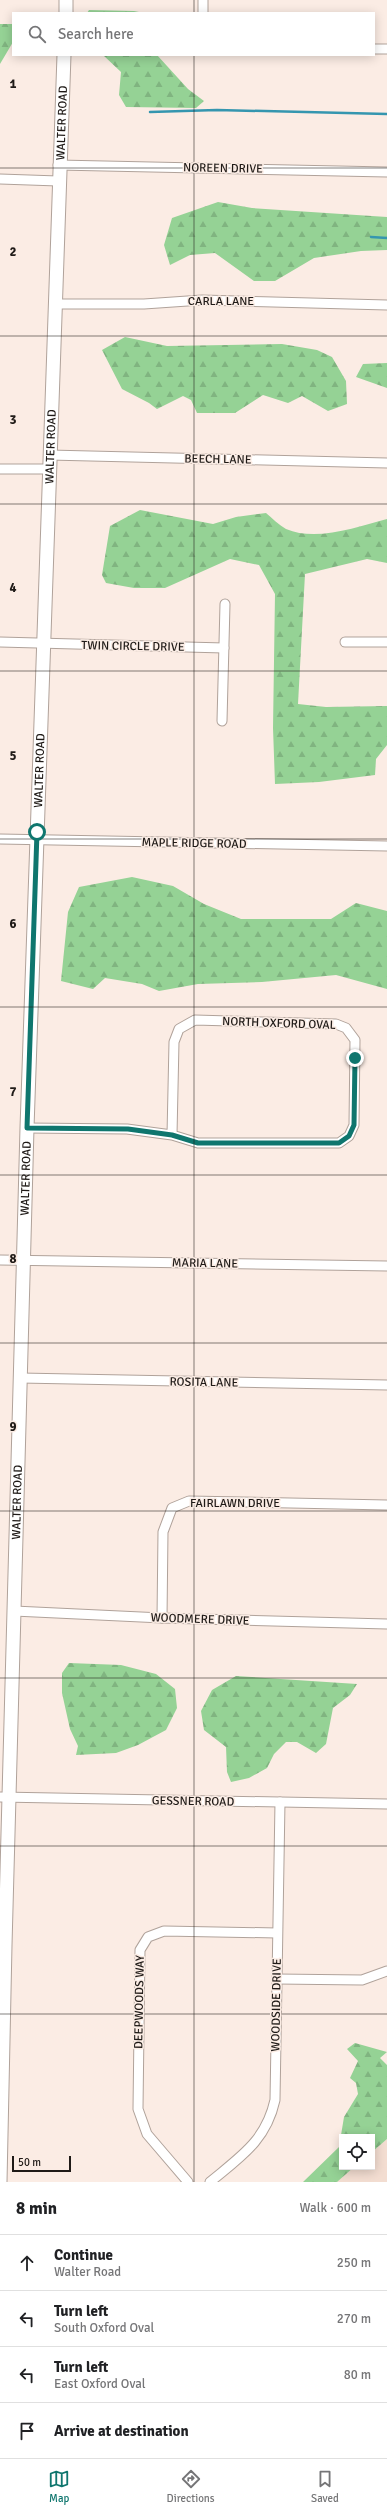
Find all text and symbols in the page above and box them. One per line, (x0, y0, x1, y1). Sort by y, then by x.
search box (12, 12, 375, 56)
icon: search (26, 23, 48, 45)
text: Search here (58, 25, 134, 43)
text: 1 (9, 76, 17, 92)
street label: WALTER ROAD (53, 85, 71, 161)
street label: NOREEN DRIVE (183, 160, 263, 177)
text: 2 (9, 244, 17, 260)
street label: CARLA LANE (188, 294, 254, 309)
street label: WALTER ROAD (42, 409, 60, 484)
text: 3 (9, 412, 17, 428)
street label: BEECH LANE (184, 451, 252, 468)
text: 4 (9, 580, 17, 596)
street label: TWIN CIRCLE DRIVE (81, 638, 185, 655)
street label: WALTER ROAD (31, 733, 49, 808)
text: 5 (9, 748, 17, 764)
route start (28, 823, 46, 841)
street label: MAPLE RIDGE ROAD (141, 835, 247, 852)
text: 6 (9, 916, 17, 932)
street label: NORTH OXFORD OVAL (222, 1014, 336, 1033)
route end (346, 1049, 364, 1067)
text: 7 (9, 1084, 17, 1100)
street label: WALTER ROAD (18, 1141, 35, 1216)
text: 8 (9, 1251, 17, 1267)
street label: MARIA LANE (172, 1255, 238, 1272)
street label: ROSITA LANE (170, 1374, 239, 1391)
text: 9 (9, 1419, 17, 1435)
street label: WALTER ROAD (9, 1464, 26, 1540)
street label: FAIRLAWN DRIVE (190, 1496, 280, 1511)
street label: WOODMERE DRIVE (150, 1610, 250, 1629)
street label: GESSNER ROAD (152, 1793, 235, 1810)
street label: DEEPWOODS WAY (131, 1955, 148, 2049)
street label: WOODSIDE DRIVE (268, 1958, 285, 2052)
map controls (339, 2134, 375, 2170)
button: locate (339, 2134, 375, 2170)
scale bar (12, 2154, 71, 2173)
text: 50 m (18, 2156, 41, 2169)
text: 8 min (16, 2198, 57, 2219)
text: Walk · 600 m (300, 2200, 371, 2216)
text: Continue (54, 2246, 113, 2264)
icon: ahead (16, 2252, 38, 2274)
text: 250 m (337, 2255, 371, 2271)
text: Walter Road (54, 2264, 121, 2280)
text: Turn left (54, 2302, 108, 2320)
icon: left (16, 2308, 38, 2330)
text: 270 m (337, 2311, 371, 2327)
text: South Oxford Oval (54, 2320, 154, 2336)
text: Turn left (54, 2358, 108, 2376)
icon: left (16, 2364, 38, 2386)
text: 80 m (344, 2367, 371, 2383)
text: East Oxford Oval (54, 2376, 146, 2392)
icon: arrive (16, 2420, 38, 2442)
text: Arrive at destination (54, 2422, 189, 2440)
tab: Map (48, 2468, 70, 2505)
tab: Directions (167, 2468, 215, 2505)
tab: Saved (311, 2468, 339, 2505)

